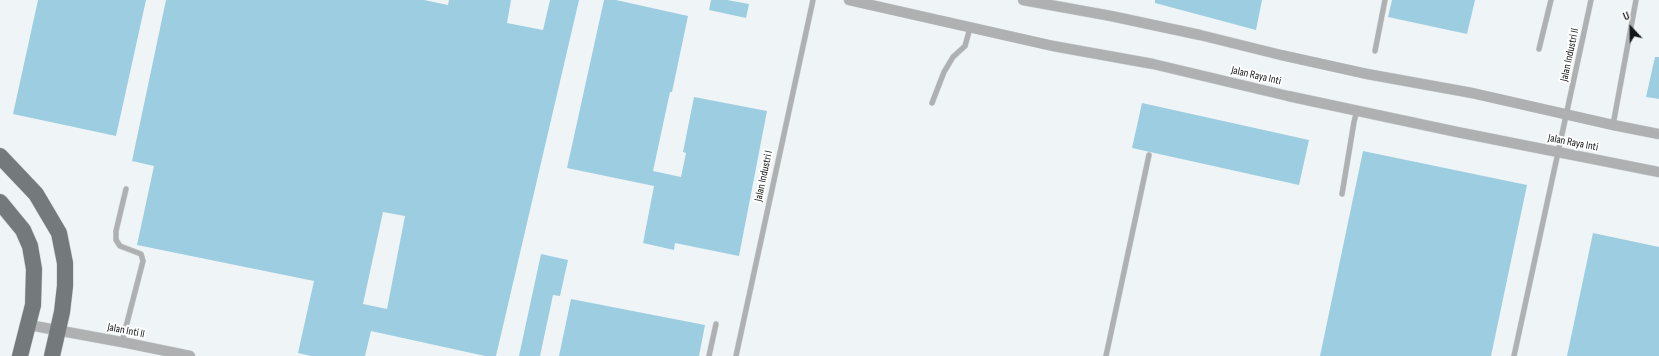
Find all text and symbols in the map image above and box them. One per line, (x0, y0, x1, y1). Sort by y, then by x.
north arrow (1611, 8, 1651, 48)
text: U (1621, 9, 1631, 24)
street label: Jalan Industri II (1558, 27, 1582, 83)
street label: Jalan Raya Inti (1230, 64, 1282, 88)
street label: Jalan Raya Inti (1547, 132, 1599, 154)
street label: Jalan Industri I (752, 149, 776, 203)
street label: Jalan Inti II (106, 321, 146, 341)

